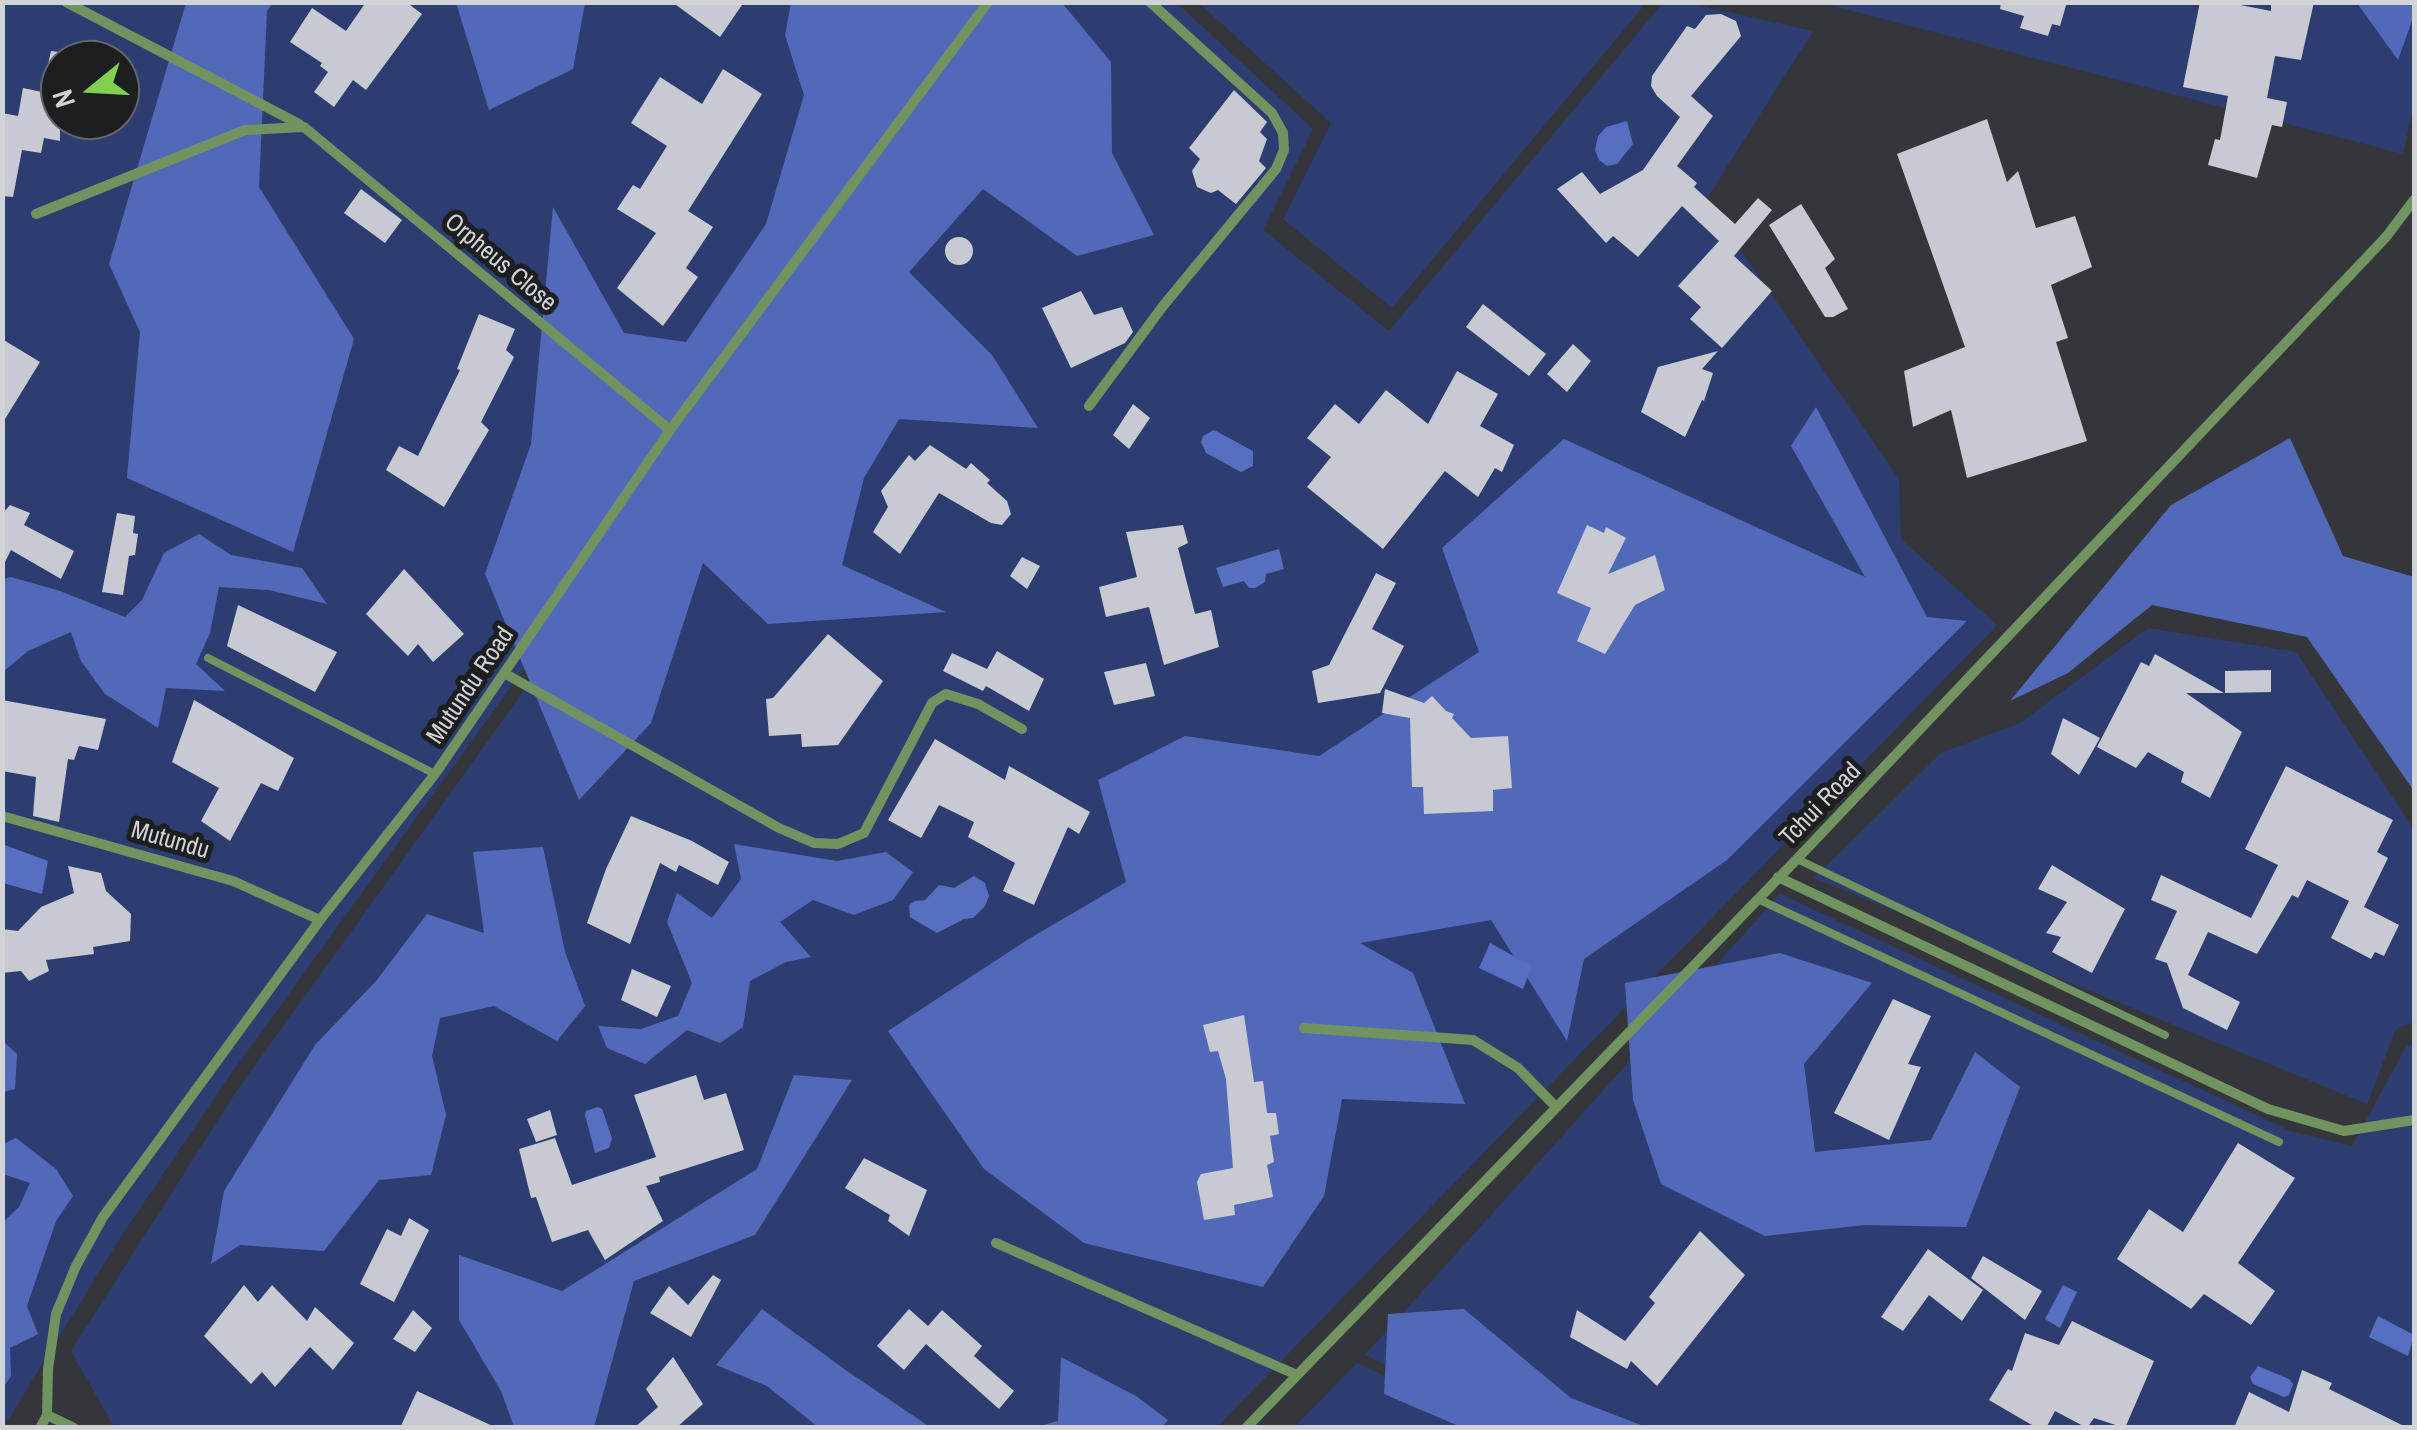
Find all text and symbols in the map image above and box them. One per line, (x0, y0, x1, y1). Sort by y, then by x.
north arrow (40, 40, 140, 140)
text: N (43, 85, 84, 112)
street label: Orpheus Close (438, 208, 562, 318)
street label: Mutundu Road (421, 622, 521, 750)
street label: Tchui Road (1774, 757, 1868, 853)
street label: Mutundu (128, 816, 212, 866)

